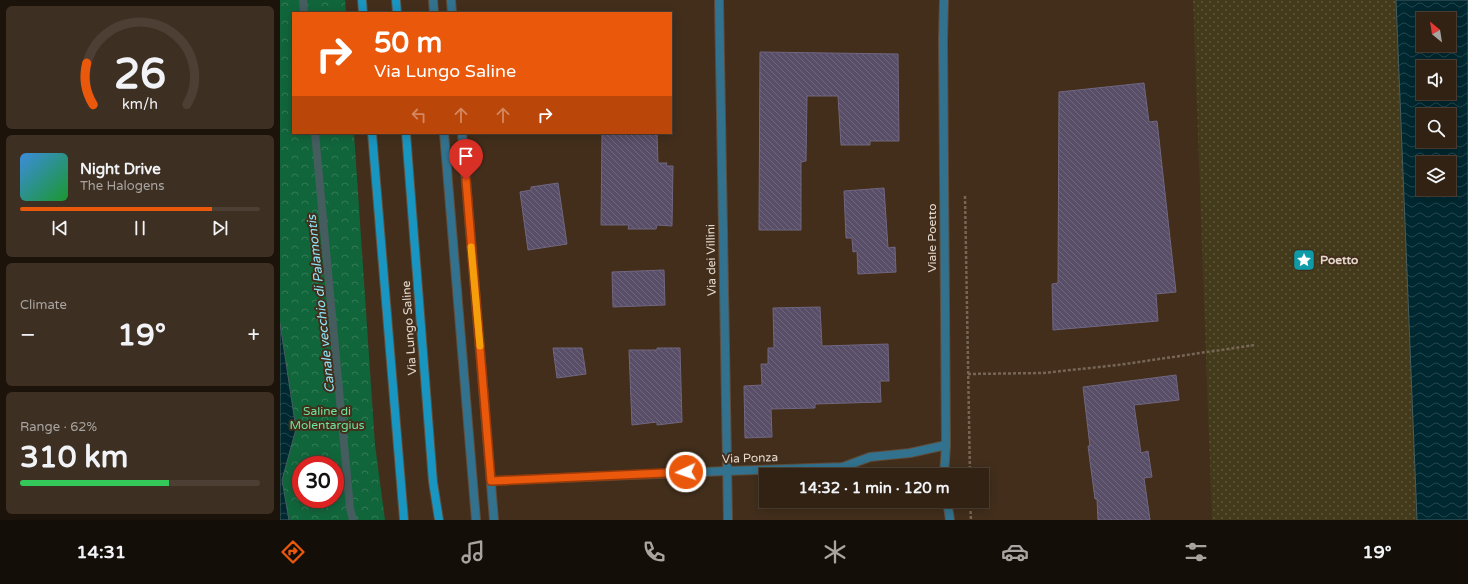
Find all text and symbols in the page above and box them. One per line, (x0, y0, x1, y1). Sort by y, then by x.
north arrow (1416, 12, 1456, 52)
map controls (1416, 12, 1456, 196)
text: 50 m (374, 26, 442, 60)
icon: right (308, 28, 360, 80)
text: 26 (114, 50, 166, 100)
text: Via Lungo Saline (374, 60, 516, 82)
button: sound (1416, 60, 1456, 100)
text: km/h (122, 96, 158, 113)
icon: left (408, 104, 430, 126)
icon: ahead (450, 104, 472, 126)
icon: ahead (492, 104, 514, 126)
icon: right (534, 104, 556, 126)
button: search (1416, 108, 1456, 148)
pin (449, 139, 483, 180)
icon: arrive (455, 145, 477, 167)
button: layers (1416, 156, 1456, 196)
text: Night Drive (80, 160, 161, 178)
text: The Halogens (80, 178, 164, 194)
street label: Viale Poetto (925, 203, 939, 273)
water label: Canale vecchio di Palamontis (304, 213, 338, 394)
icon: previous (49, 217, 71, 239)
icon: pause (129, 217, 151, 239)
icon: next (209, 217, 231, 239)
street label: Via dei Villini (703, 224, 719, 296)
place icon: Poetto (1291, 247, 1317, 273)
place label: Poetto (1320, 253, 1358, 267)
street label: Via Lungo Saline (399, 280, 419, 376)
text: Climate (20, 297, 67, 313)
text: 19° (117, 317, 166, 354)
text: − (20, 322, 36, 348)
text: + (248, 322, 260, 348)
park label: Saline di Molentargius (289, 404, 365, 432)
text: Range · 62% (20, 419, 97, 435)
text: 310 km (20, 439, 128, 476)
street label: Via Ponza (722, 450, 778, 466)
position arrow (665, 451, 707, 493)
speed limit sign: 30 (292, 456, 344, 508)
text: 14:32 · 1 min · 120 m (799, 479, 949, 497)
icon: directions (279, 538, 307, 566)
icon: music (459, 538, 487, 566)
icon: phone (640, 538, 668, 566)
icon: climate (821, 538, 849, 566)
icon: car (1001, 538, 1029, 566)
icon: filters (1182, 538, 1210, 566)
text: 14:31 (76, 541, 126, 563)
text: 19° (1362, 541, 1392, 563)

